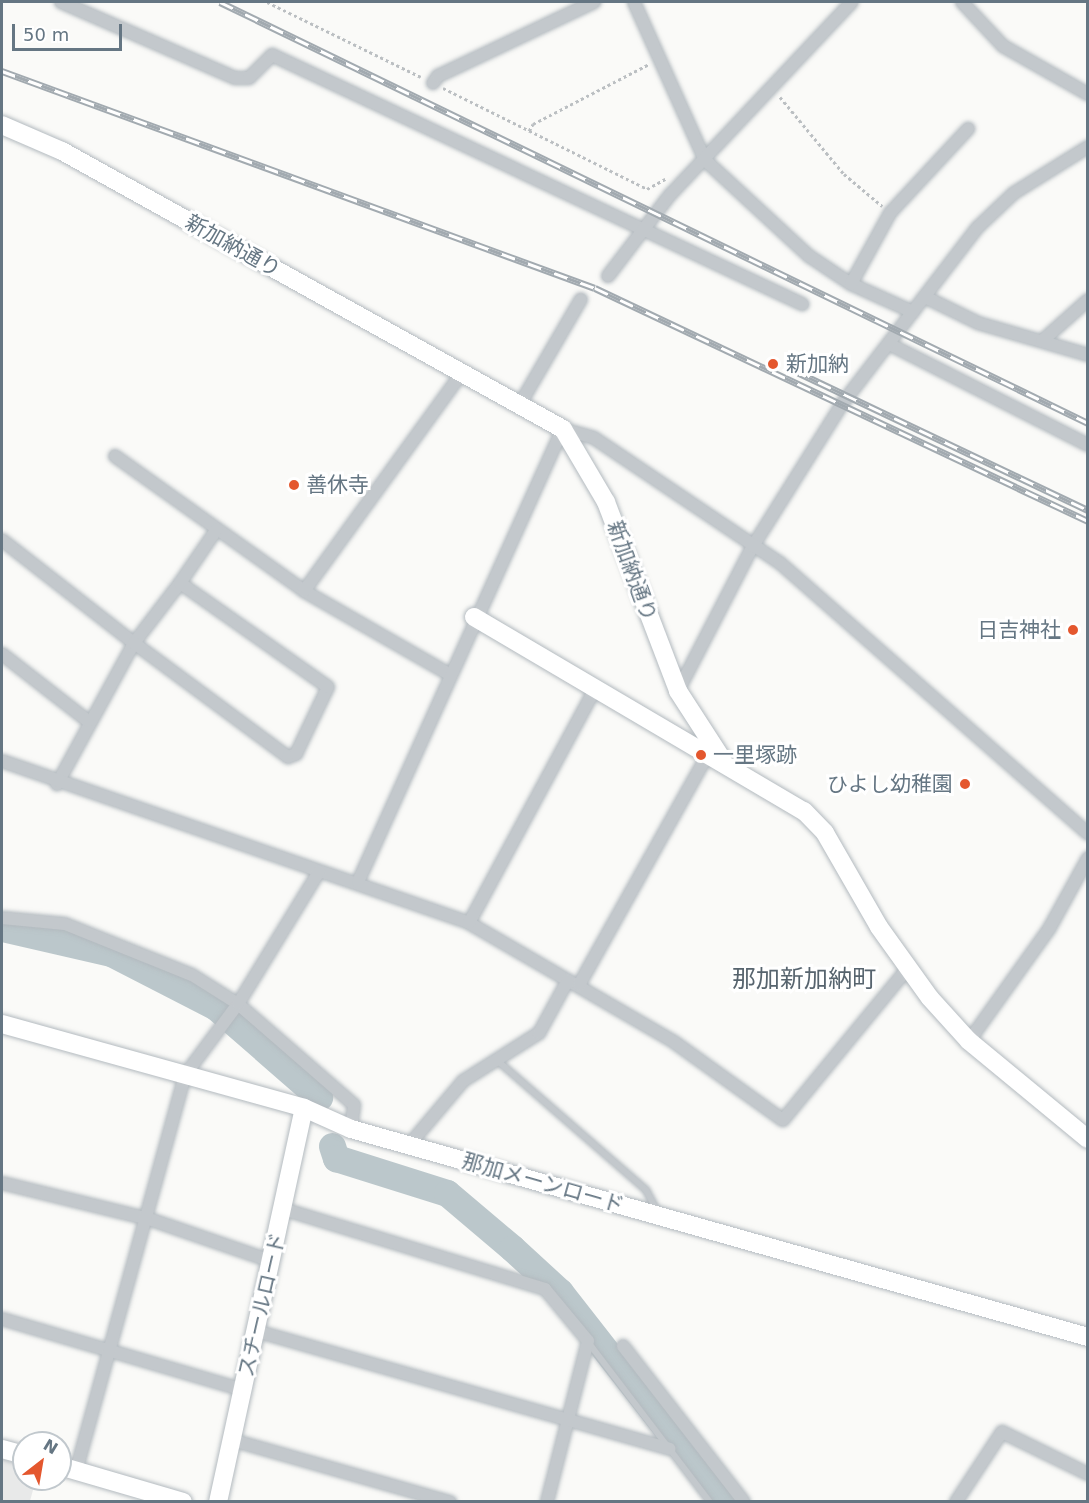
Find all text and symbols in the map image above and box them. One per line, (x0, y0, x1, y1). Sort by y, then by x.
scale bar (15, 12, 124, 50)
text: 50 m (23, 24, 69, 45)
street label: 新加納通り (181, 210, 285, 282)
place label: 新加納 (786, 351, 849, 377)
marker: 新加納 (764, 355, 782, 373)
place label: 善休寺 (306, 472, 369, 498)
marker: 善休寺 (287, 478, 301, 492)
street label: 新加納通り (602, 517, 662, 625)
place label: 日吉神社 (977, 617, 1061, 643)
marker: 日吉神社 (1066, 623, 1080, 637)
place label: 一里塚跡 (713, 742, 797, 768)
marker: 一里塚跡 (694, 748, 708, 762)
place label: ひよし幼稚園 (827, 771, 953, 797)
marker: ひよし幼稚園 (958, 777, 972, 791)
district label: 那加新加納町 (732, 966, 876, 994)
street label: 那加メーンロード (459, 1148, 627, 1218)
street label: スチールロード (233, 1231, 291, 1379)
north arrow (12, 1431, 72, 1491)
text: N (40, 1435, 61, 1458)

